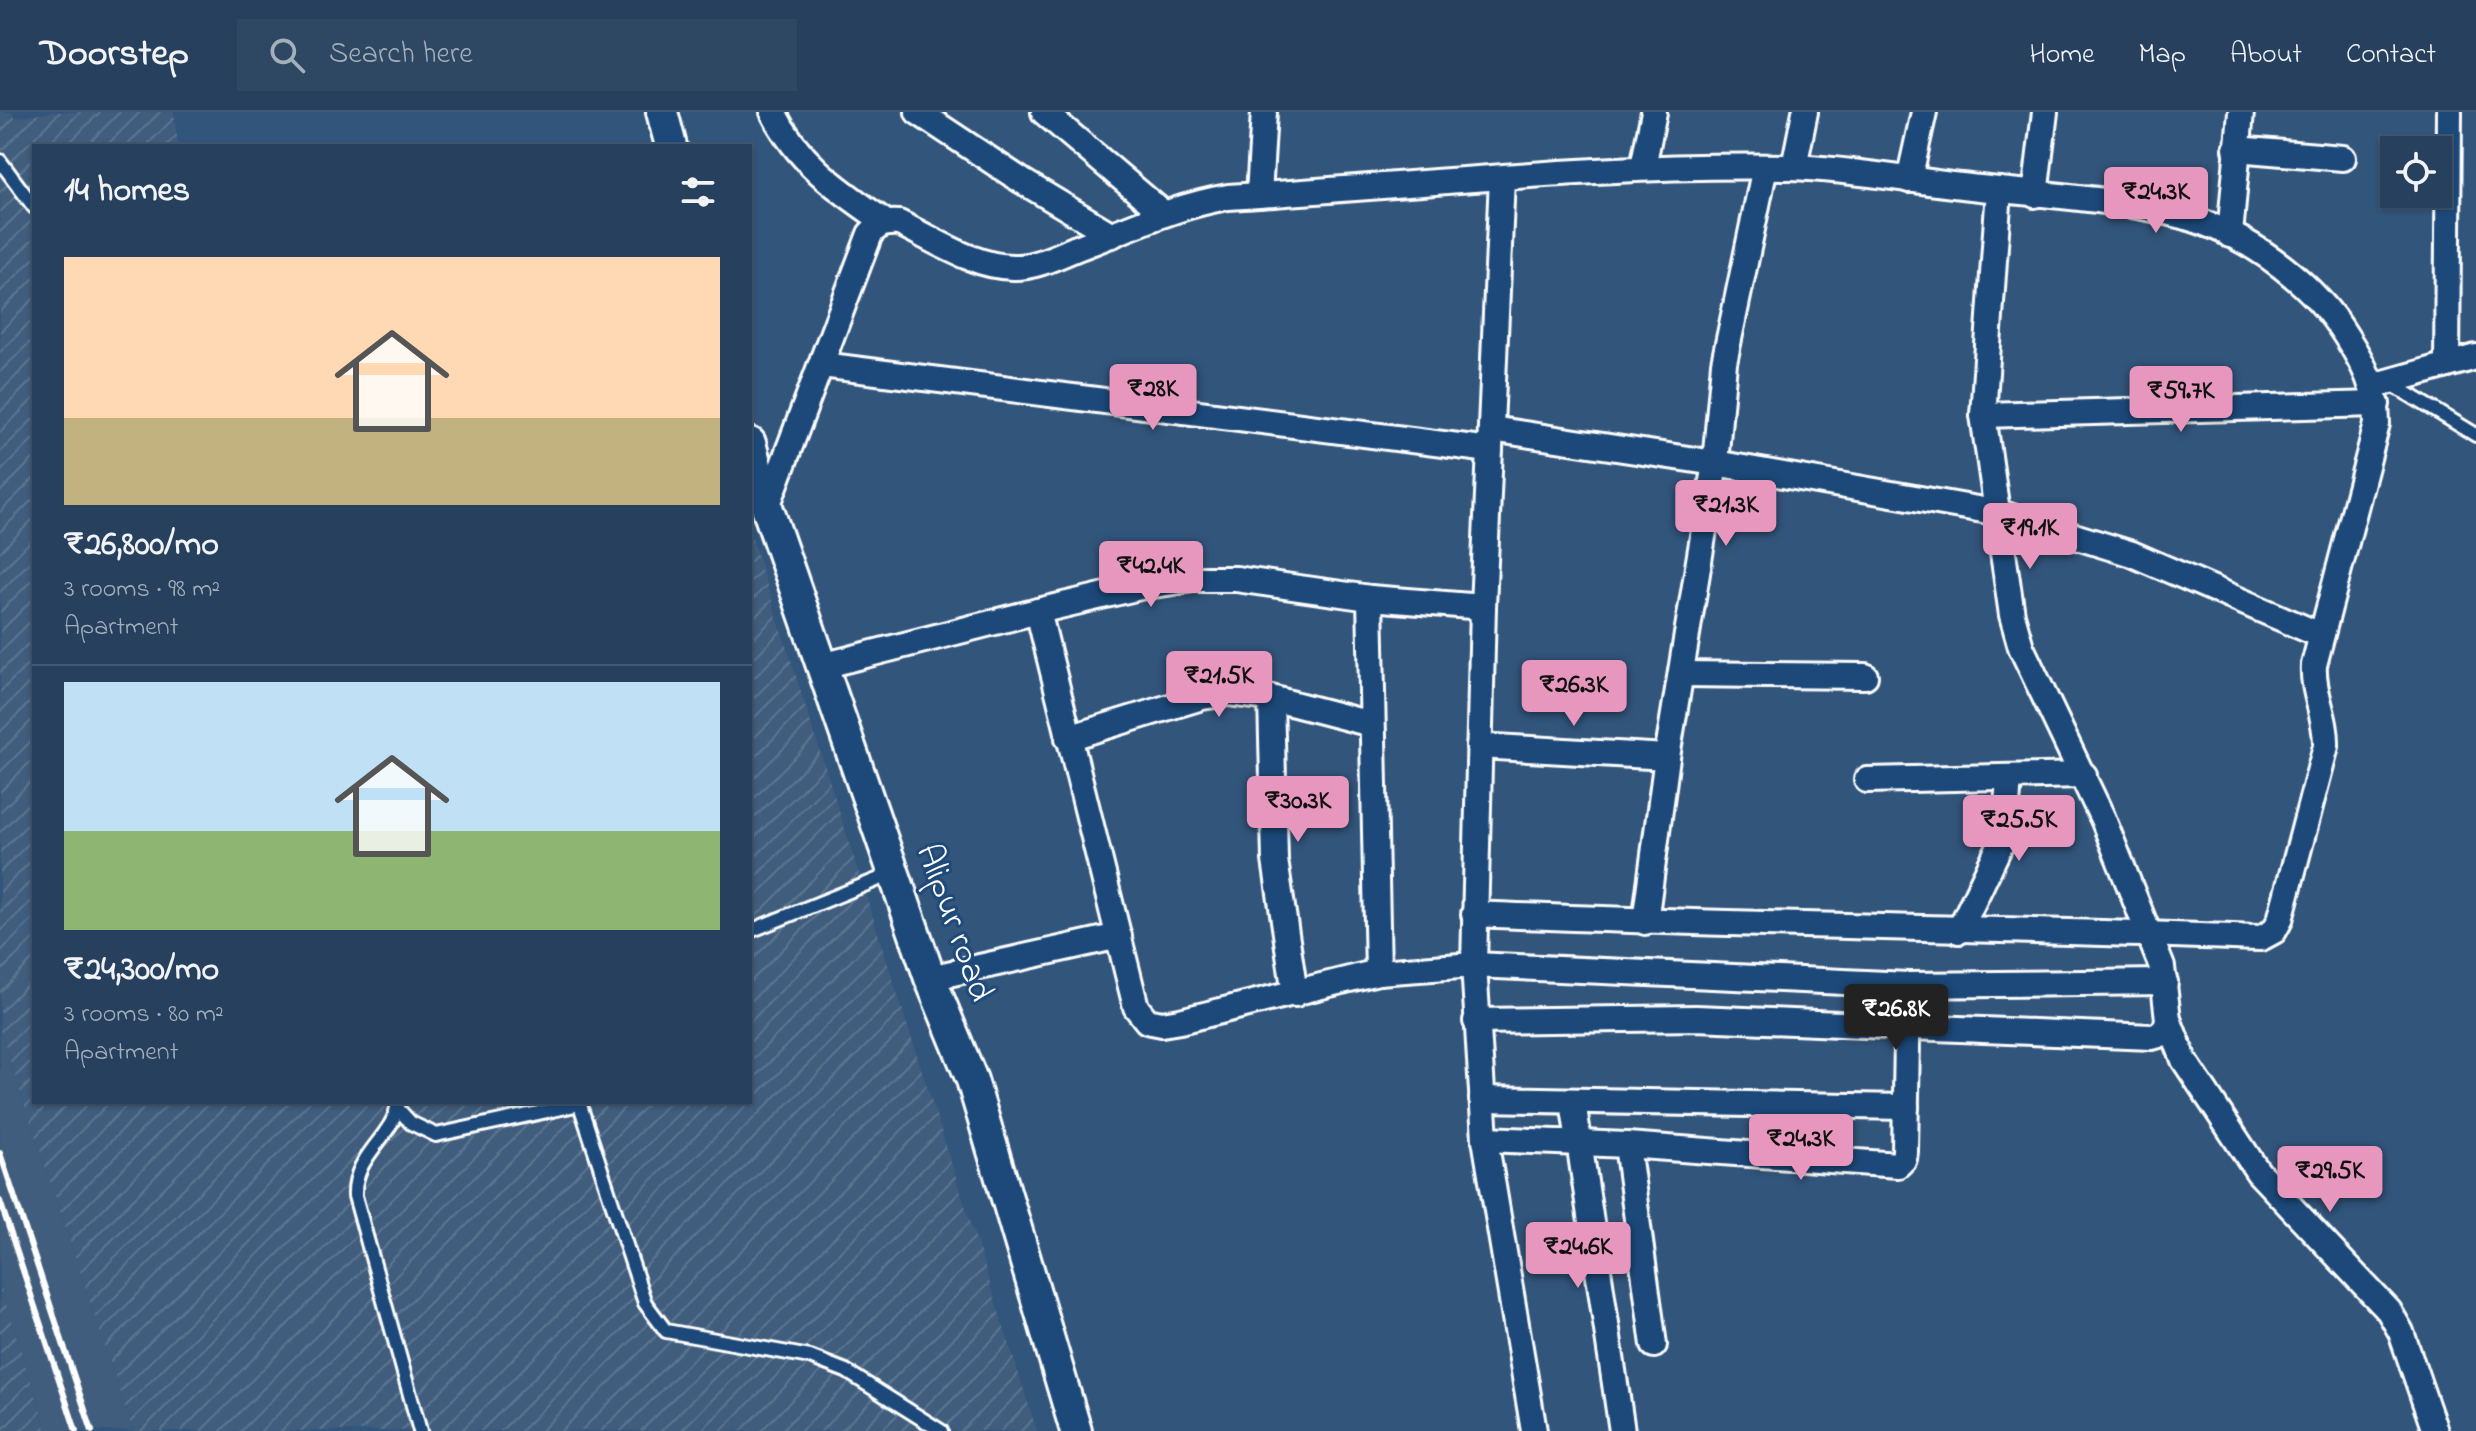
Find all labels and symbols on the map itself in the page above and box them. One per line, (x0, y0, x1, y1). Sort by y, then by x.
pin: ₹24.3K (2091, 167, 2221, 235)
pin: ₹28K (1106, 364, 1200, 432)
pin: ₹59.7K (2116, 366, 2246, 434)
pin: ₹21.3K (1661, 480, 1791, 548)
pin: ₹19.1K (1965, 503, 2095, 571)
pin: ₹42.4K (1086, 541, 1216, 609)
pin: ₹21.5K (1154, 651, 1284, 719)
pin: ₹26.3K (1509, 660, 1639, 728)
pin: ₹30.3K (1233, 776, 1363, 844)
pin: ₹25.5K (1954, 795, 2084, 863)
street label: Alipur road (900, 837, 1006, 1009)
pin: ₹26.8K (1831, 984, 1961, 1052)
pin: ₹24.3K (1736, 1114, 1866, 1182)
pin: ₹29.5K (2265, 1146, 2395, 1214)
pin: ₹24.6K (1513, 1222, 1643, 1290)

